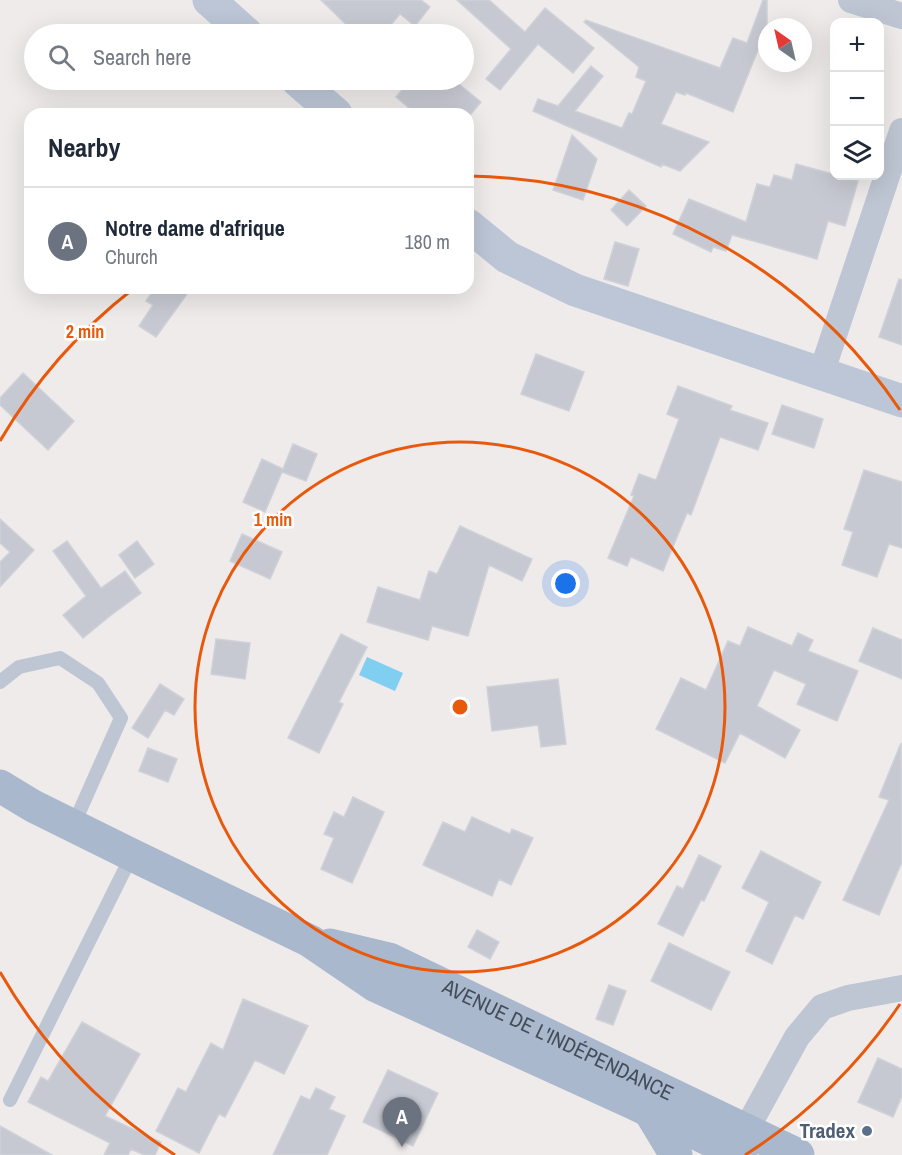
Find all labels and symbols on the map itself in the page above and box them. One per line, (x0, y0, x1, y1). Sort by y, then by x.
north arrow (758, 18, 812, 72)
text: 2 min (66, 319, 104, 344)
text: 1 min (254, 507, 292, 532)
your location (551, 569, 580, 598)
centre of rings (450, 697, 470, 717)
street label: AVENUE DE L'INDÉPENDANCE (437, 971, 679, 1107)
pin: A (382, 1098, 422, 1147)
place label: Tradex (799, 1116, 855, 1145)
marker: Tradex (860, 1124, 874, 1138)

